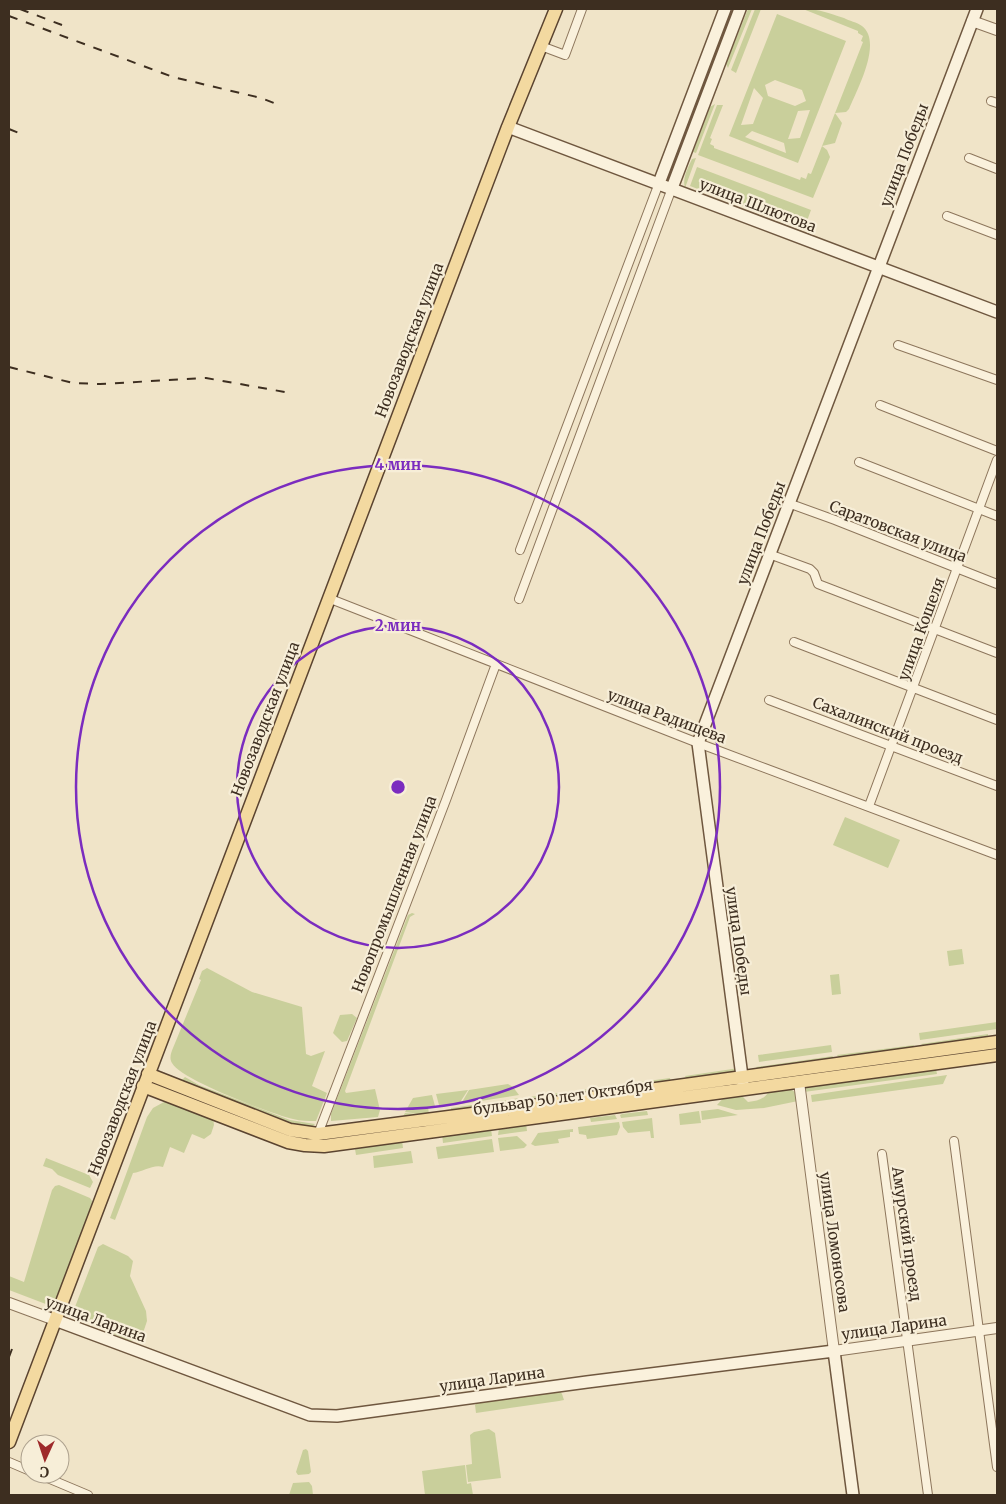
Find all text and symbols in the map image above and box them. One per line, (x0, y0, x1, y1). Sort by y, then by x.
street label: улица Победы (876, 100, 933, 209)
street label: улица Шлютова (697, 174, 819, 236)
street label: Новозаводская улица (371, 260, 447, 420)
text: 4 мин (375, 455, 422, 474)
street label: улица Победы (733, 478, 790, 587)
street label: Саратовская улица (827, 496, 969, 566)
street label: улица Кошеля (894, 575, 949, 683)
text: 2 мин (375, 616, 421, 635)
street label: Новозаводская улица (227, 639, 303, 799)
street label: улица Радищева (605, 685, 729, 747)
street label: Сахалинский проезд (810, 693, 966, 767)
centre of rings (389, 778, 407, 796)
street label: Новопромышленная улица (348, 793, 440, 995)
street label: улица Победы (722, 886, 756, 997)
street label: Новозаводская улица (84, 1018, 160, 1178)
street label: бульвар 50 лет Октября (472, 1075, 654, 1119)
street label: Амурский проезд (888, 1164, 926, 1303)
street label: улица Ломоносова (816, 1170, 854, 1314)
street label: улица Ларина (43, 1292, 149, 1346)
street label: улица Ларина (840, 1310, 948, 1344)
street label: улица Ларина (438, 1362, 546, 1396)
north arrow (20, 1434, 70, 1484)
text: С (39, 1463, 49, 1481)

